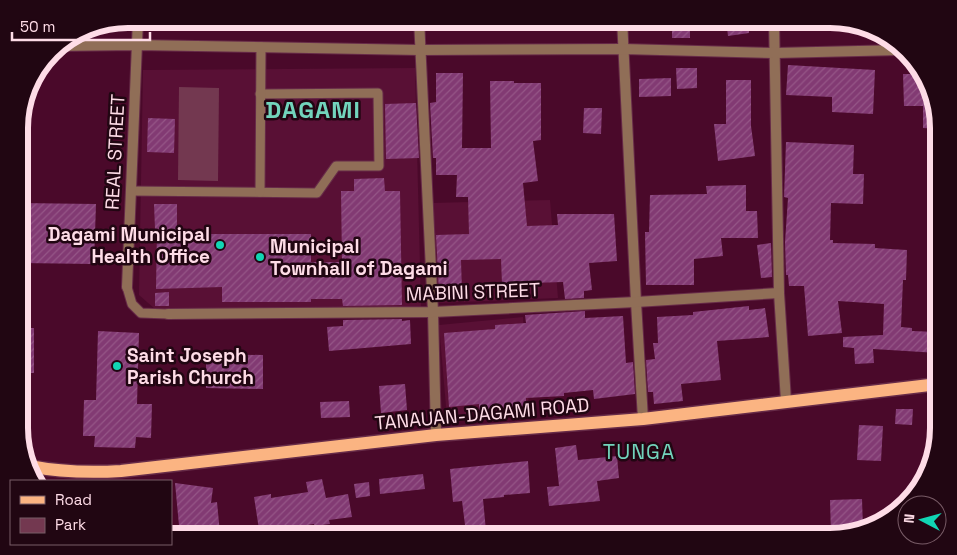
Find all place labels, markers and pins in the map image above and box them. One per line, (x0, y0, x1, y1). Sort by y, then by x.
place label: Dagami Municipal Health Office (48, 222, 210, 269)
place label: Municipal Townhall of Dagami (270, 234, 447, 281)
marker: Dagami Municipal Health Office (214, 239, 226, 251)
marker: Municipal Townhall of Dagami (254, 251, 266, 263)
place label: Saint Joseph Parish Church (127, 343, 254, 390)
marker: Saint Joseph Parish Church (111, 360, 123, 372)

